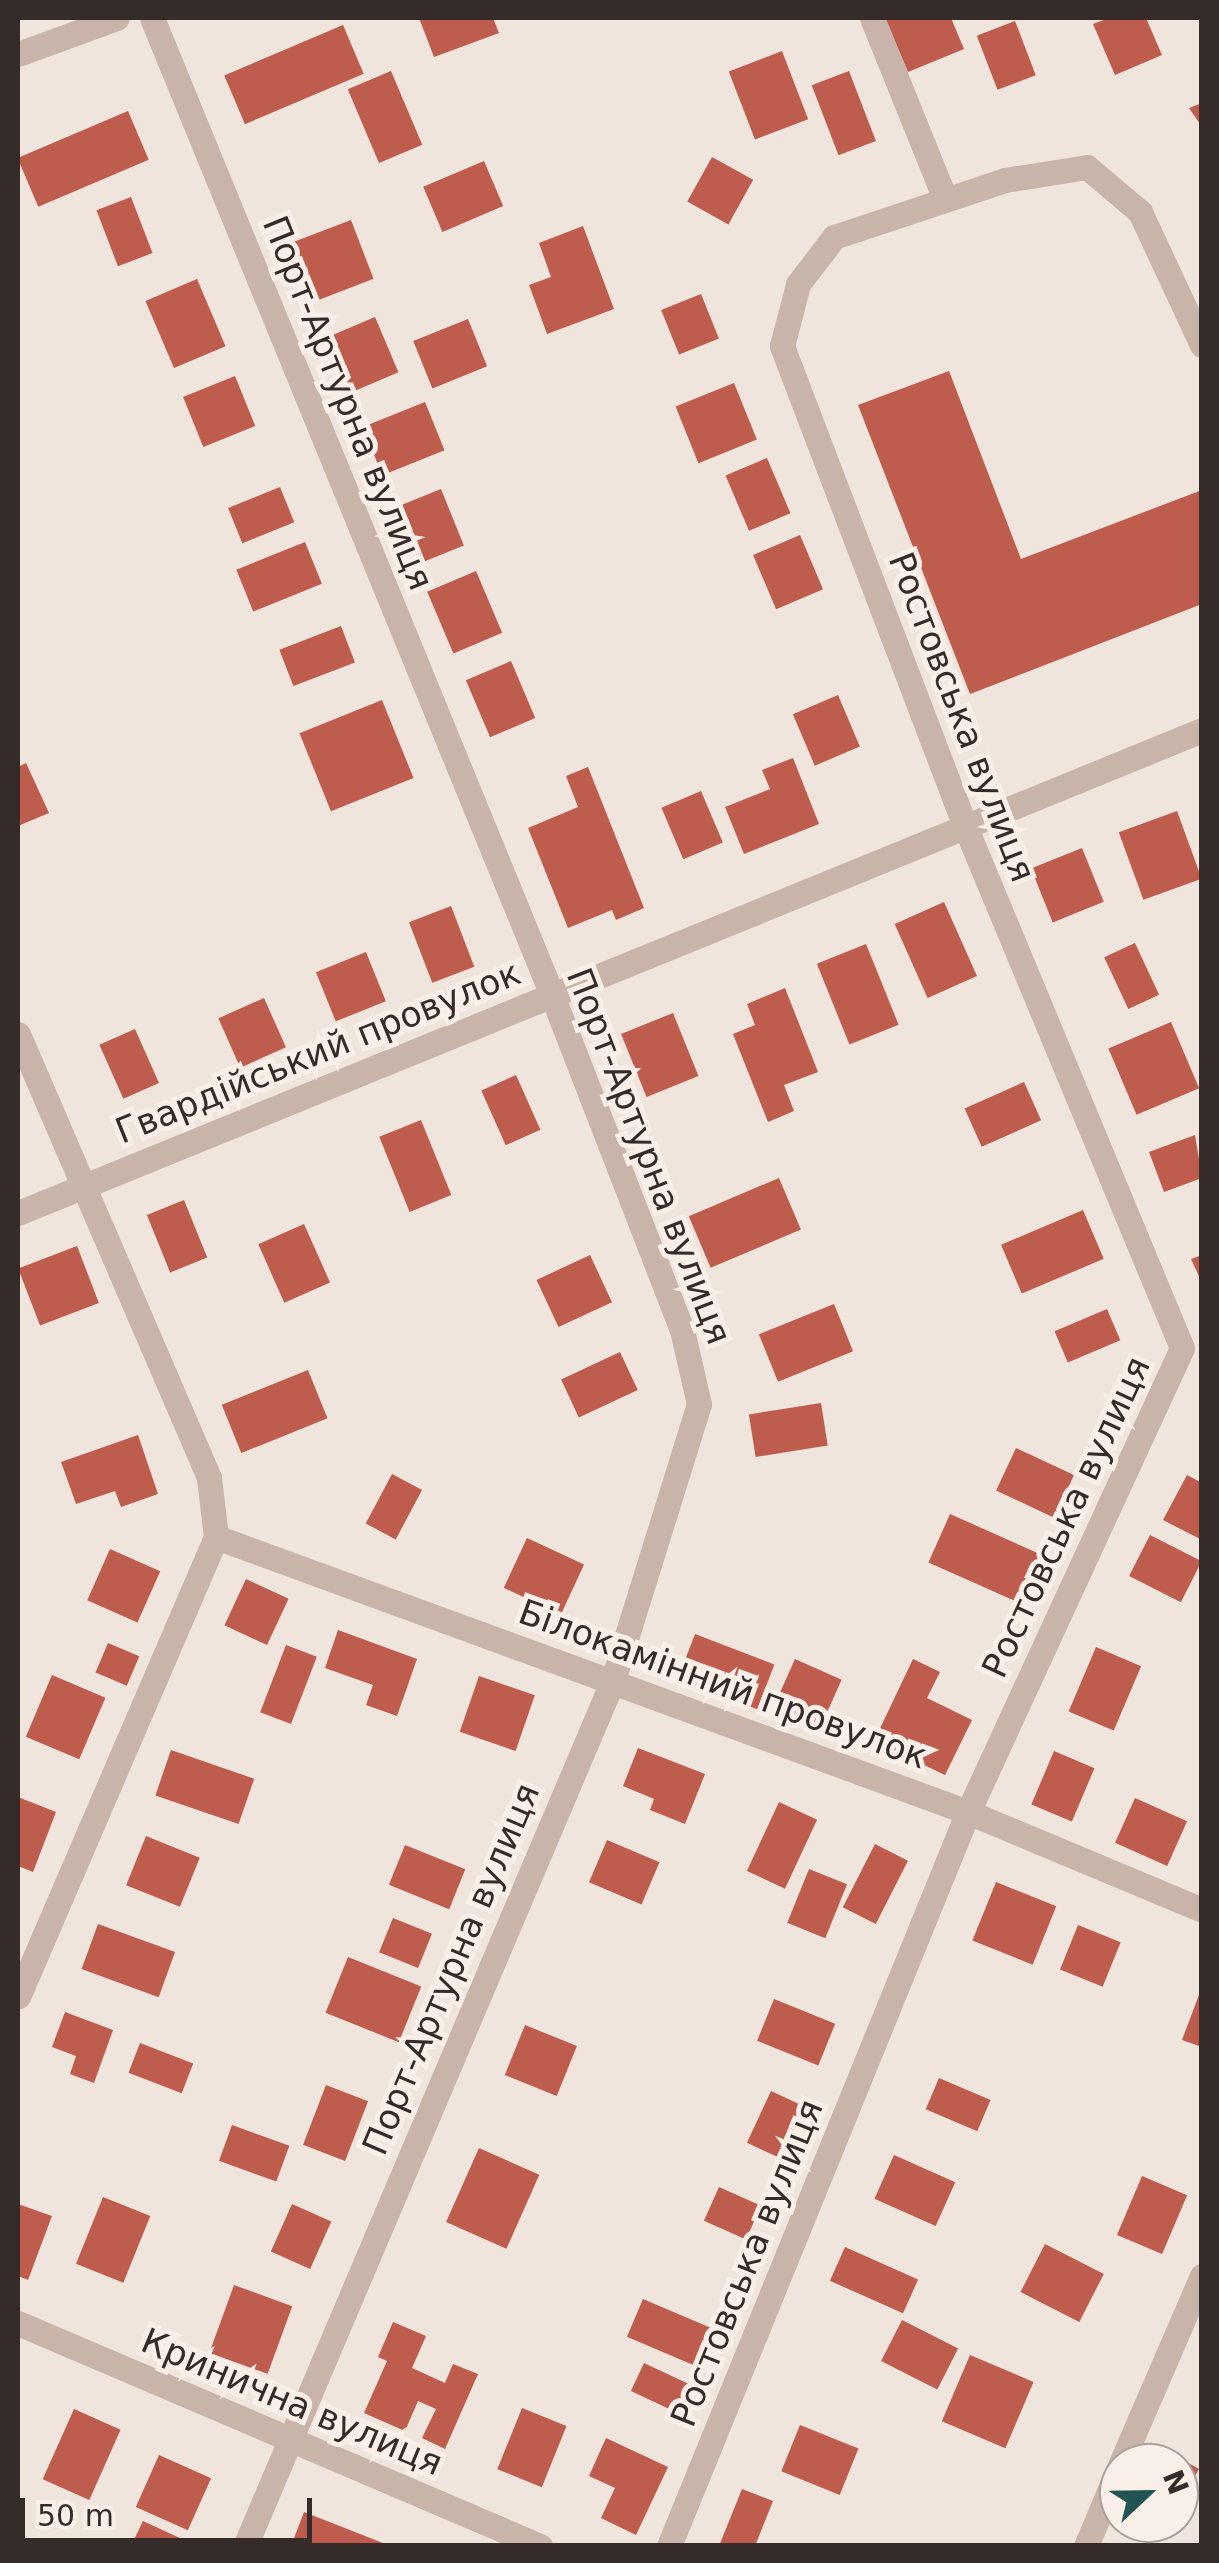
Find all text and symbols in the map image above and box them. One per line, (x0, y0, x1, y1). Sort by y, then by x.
street label: Порт-Артурна вулиця (254, 210, 442, 596)
street label: Ростовська вулиця (880, 547, 1044, 887)
street label: Гвардійський провулок (110, 951, 526, 1153)
street label: Порт-Артурна вулиця (558, 962, 740, 1350)
street label: Ростовська вулиця (973, 1350, 1159, 1684)
street label: Білокамінний провулок (513, 1590, 933, 1778)
street label: Порт-Артурна вулиця (354, 1777, 548, 2161)
street label: Ростовська вулиця (662, 2093, 832, 2433)
street label: Кринична вулиця (135, 2320, 449, 2484)
north arrow (1099, 2443, 1199, 2543)
text: N (1156, 2465, 1195, 2499)
scale bar (25, 2478, 318, 2540)
text: 50 m (37, 2498, 114, 2533)

